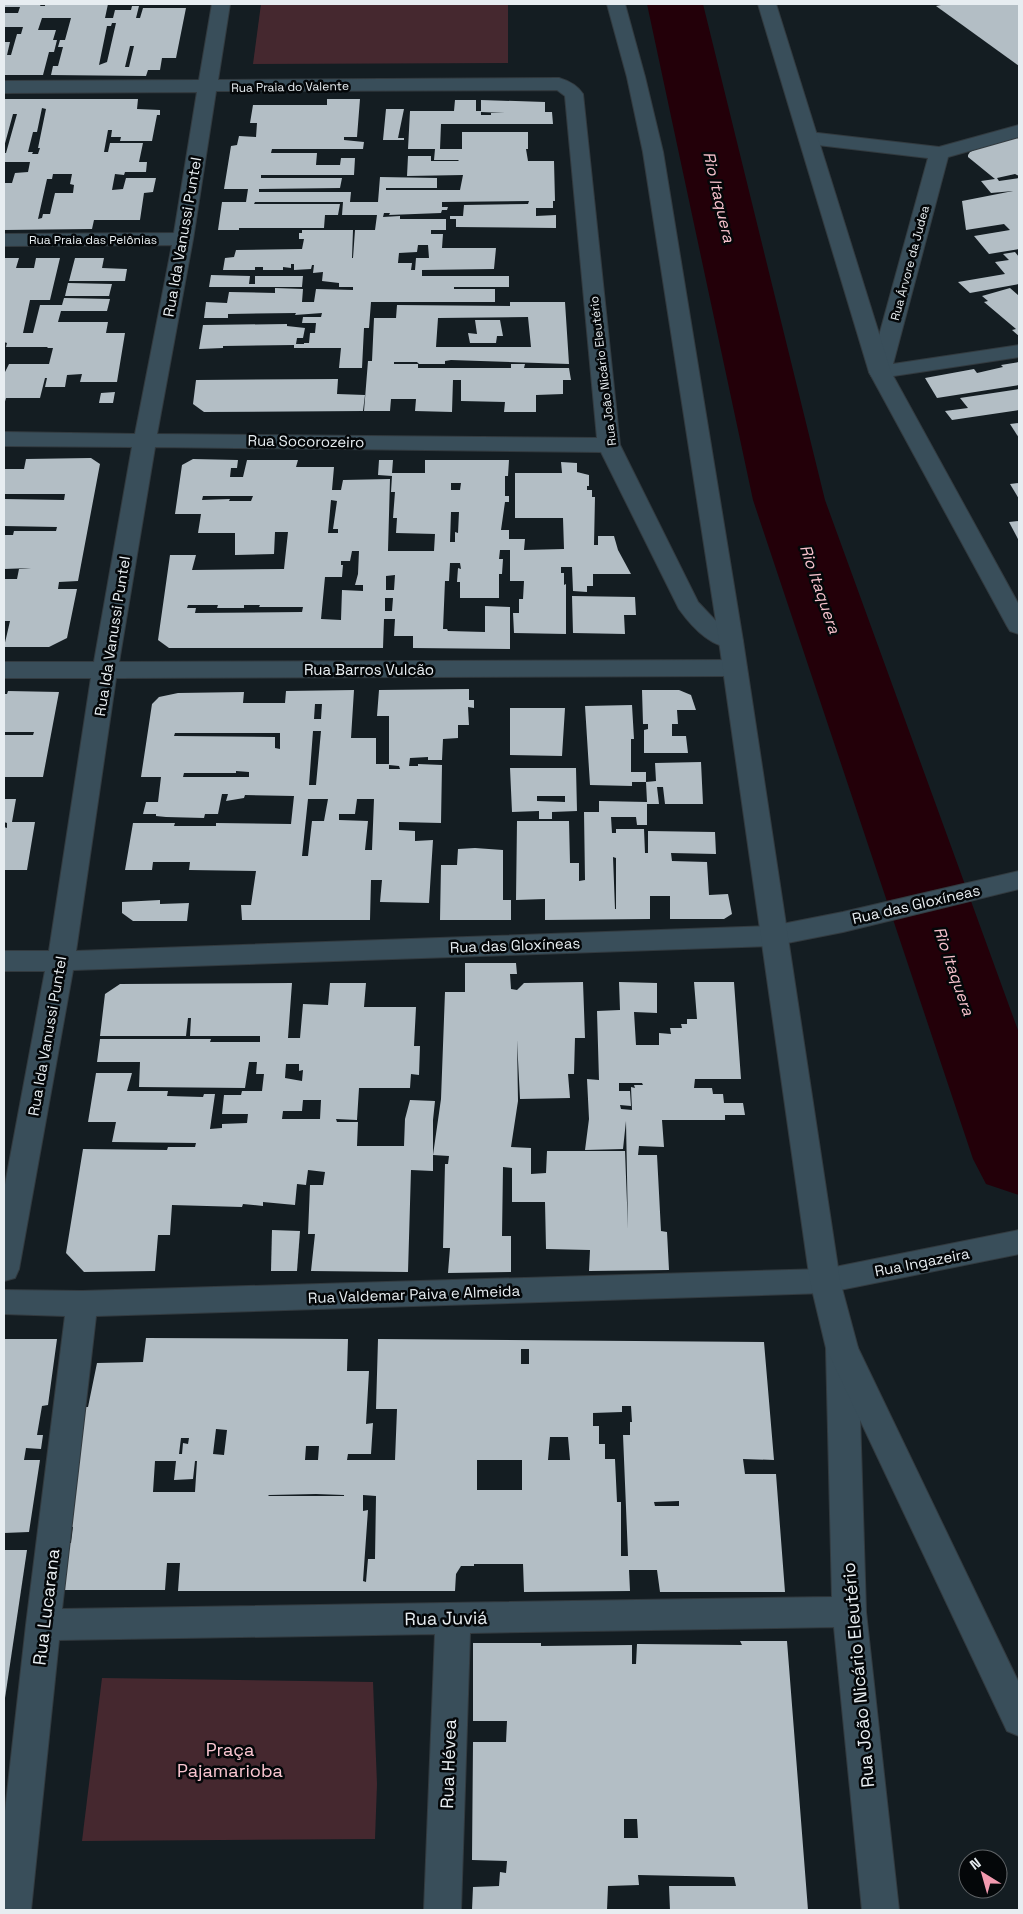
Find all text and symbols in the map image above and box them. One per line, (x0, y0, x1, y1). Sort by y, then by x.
street label: Rua Praia do Valente (231, 78, 349, 96)
water label: Rio Itaquera (698, 149, 740, 245)
street label: Rua Ida Vanussi Puntel (159, 156, 205, 318)
street label: Rua Árvore da Judea (887, 204, 933, 322)
street label: Rua Praia das Pelônias (29, 232, 157, 248)
street label: Rua João Nicário Eleutério (586, 295, 620, 447)
street label: Rua Socorozeiro (247, 430, 365, 452)
water label: Rio Itaquera (795, 542, 845, 637)
street label: Rua Ida Vanussi Puntel (90, 554, 134, 718)
street label: Rua Barros Vulcão (304, 660, 434, 679)
street label: Rua das Gloxíneas (850, 880, 982, 928)
water label: Rio Itaquera (929, 924, 979, 1019)
street label: Rua das Gloxíneas (449, 933, 581, 957)
street label: Rua Ida Vanussi Puntel (24, 955, 70, 1117)
street label: Rua Ingazeira (873, 1243, 971, 1281)
street label: Rua Valdemar Paiva e Almeida (308, 1281, 521, 1307)
street label: Rua Lucarana (27, 1547, 65, 1667)
street label: Rua João Nicário Eleutério (837, 1561, 879, 1789)
street label: Rua Juviá (404, 1606, 488, 1630)
street label: Rua Hévea (435, 1719, 461, 1809)
park label: Praça Pajamarioba (177, 1738, 283, 1782)
north arrow (958, 1849, 1008, 1899)
text: N (966, 1854, 984, 1874)

